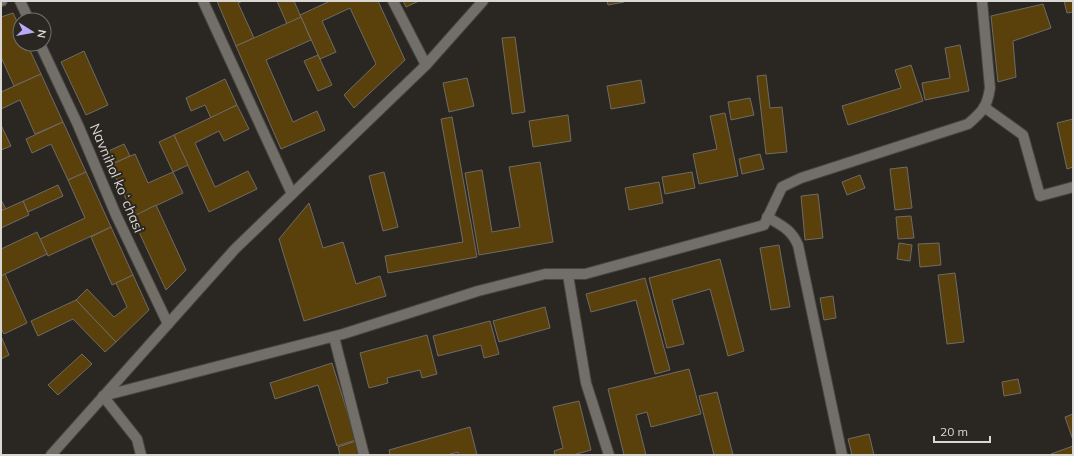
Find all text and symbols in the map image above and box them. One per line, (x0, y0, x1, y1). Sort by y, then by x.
north arrow (12, 12, 52, 52)
text: N (34, 28, 49, 39)
street label: Navnihol koʻchasi (86, 121, 148, 235)
scale bar (934, 418, 990, 444)
text: 20 m (940, 424, 968, 439)

